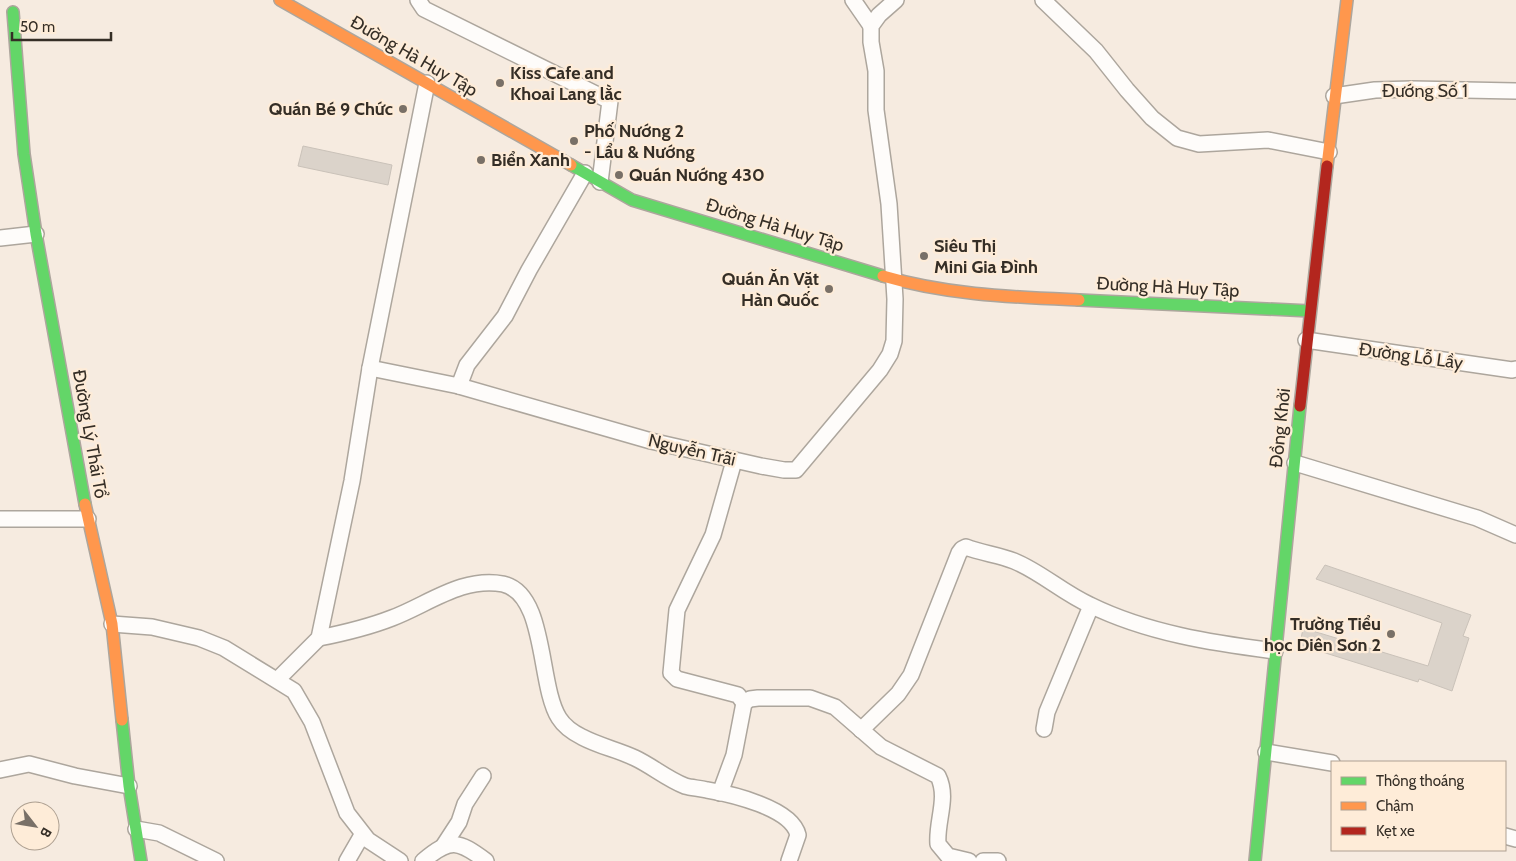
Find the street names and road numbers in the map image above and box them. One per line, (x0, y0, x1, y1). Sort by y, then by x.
street label: Đường Hà Huy Tập (347, 11, 481, 101)
street label: Đướng Số 1 (1382, 80, 1468, 102)
street label: Đường Hà Huy Tập (703, 194, 847, 256)
street label: Đường Hà Huy Tập (1096, 272, 1240, 302)
street label: Đường Lỗ Lầy (1358, 338, 1464, 374)
street label: Đường Lý Thái Tổ (68, 368, 112, 500)
street label: Đồng Khởi (1265, 387, 1295, 469)
street label: Nguyễn Trãi (646, 429, 738, 471)

